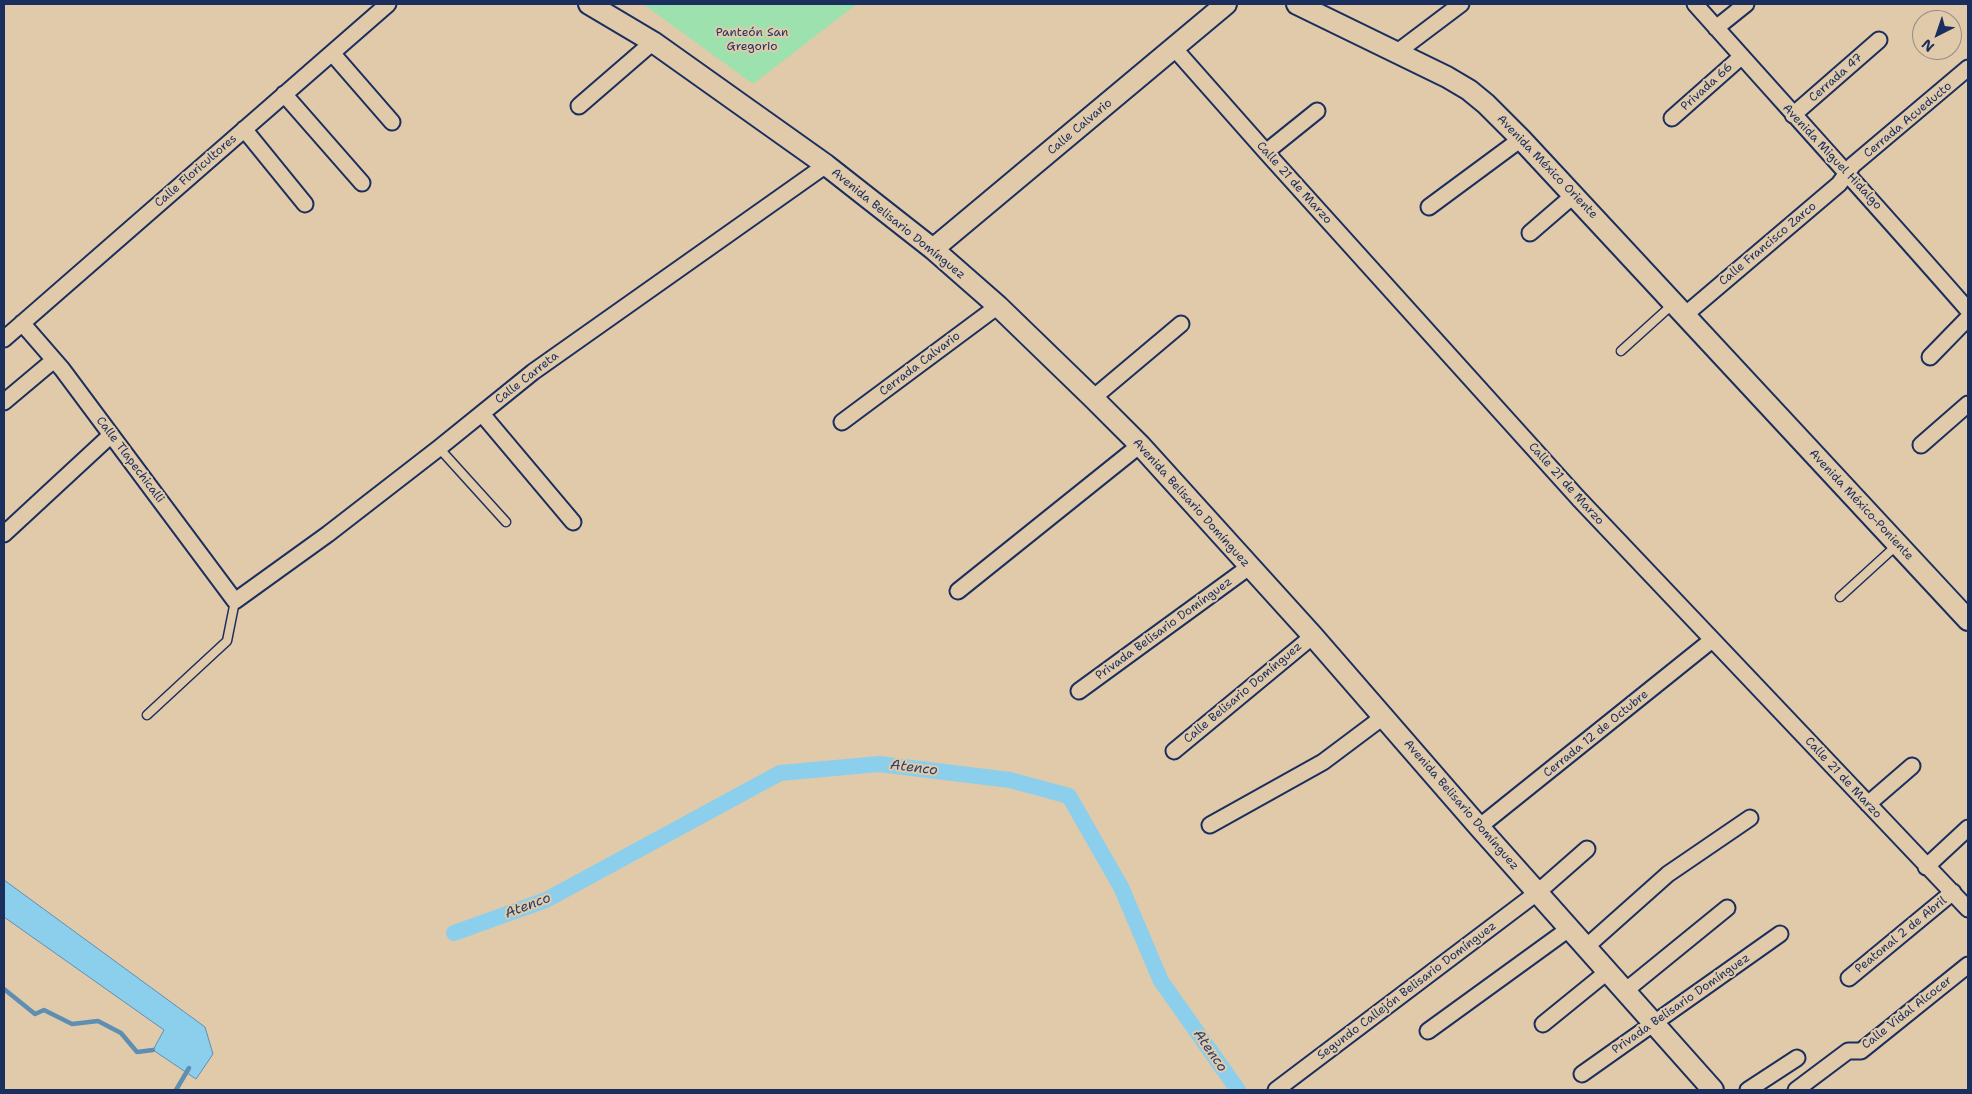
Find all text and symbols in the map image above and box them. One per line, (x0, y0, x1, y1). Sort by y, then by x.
north arrow (1912, 10, 1962, 60)
park label: Panteón San Gregorio (716, 26, 788, 54)
text: N (1918, 35, 1938, 56)
street label: Cerrada 47 (1806, 51, 1866, 105)
street label: Privada 66 (1678, 60, 1736, 114)
street label: Cerrada Acueducto (1861, 79, 1955, 161)
street label: Calle Calvario (1045, 96, 1115, 158)
street label: Avenida Miguel Hidalgo (1779, 101, 1885, 213)
street label: Avenida México Oriente (1494, 112, 1600, 222)
street label: Calle Floricultores (152, 131, 240, 211)
street label: Calle 21 de Marzo (1253, 139, 1335, 227)
street label: Avenida Belisario Domínguez (828, 166, 968, 282)
street label: Calle Francisco Zarco (1716, 199, 1820, 289)
street label: Cerrada Calvario (877, 329, 963, 399)
street label: Calle Carreta (492, 349, 562, 407)
street label: Calle Tlapechicalli (93, 414, 167, 506)
street label: Avenida Belisario Domínguez (1129, 436, 1253, 570)
street label: Calle 21 de Marzo (1525, 440, 1607, 528)
street label: Avenida México-Poniente (1806, 447, 1916, 563)
street label: Privada Belisario Domínguez (1093, 575, 1235, 683)
street label: Calle Belisario Domínguez (1181, 639, 1305, 747)
street label: Cerrada 12 de Octubre (1541, 687, 1651, 781)
street label: Calle 21 de Marzo (1802, 734, 1884, 822)
street label: Avenida Belisario Domínguez (1400, 737, 1522, 873)
water label: Atenco (889, 757, 939, 779)
water label: Atenco (503, 890, 553, 922)
street label: Peatonal 2 de Abril (1852, 894, 1950, 976)
street label: Segundo Callejón Belisario Domínguez (1315, 919, 1499, 1063)
street label: Privada Belisario Domínguez (1609, 951, 1753, 1057)
street label: Calle Vidal Alcocer (1859, 973, 1955, 1053)
water label: Atenco (1189, 1027, 1231, 1075)

